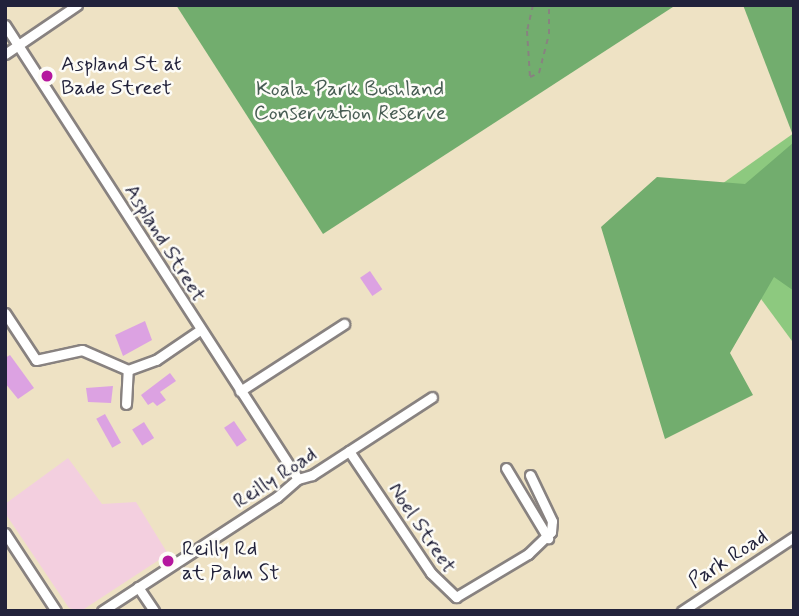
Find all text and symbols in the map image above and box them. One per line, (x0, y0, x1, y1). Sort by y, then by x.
place label: Aspland St at Bade Street (61, 51, 181, 101)
marker: Aspland St at Bade Street (39, 68, 55, 84)
park label: Koala Park Bushland Conservation Reserve (253, 76, 447, 126)
street label: Aspland Street (119, 180, 211, 306)
street label: Reilly Road (229, 442, 321, 514)
street label: Noel Street (383, 478, 461, 578)
street label: Park Road (684, 524, 772, 594)
place label: Reilly Rd at Palm St (182, 536, 286, 586)
marker: Reilly Rd at Palm St (160, 553, 176, 569)

